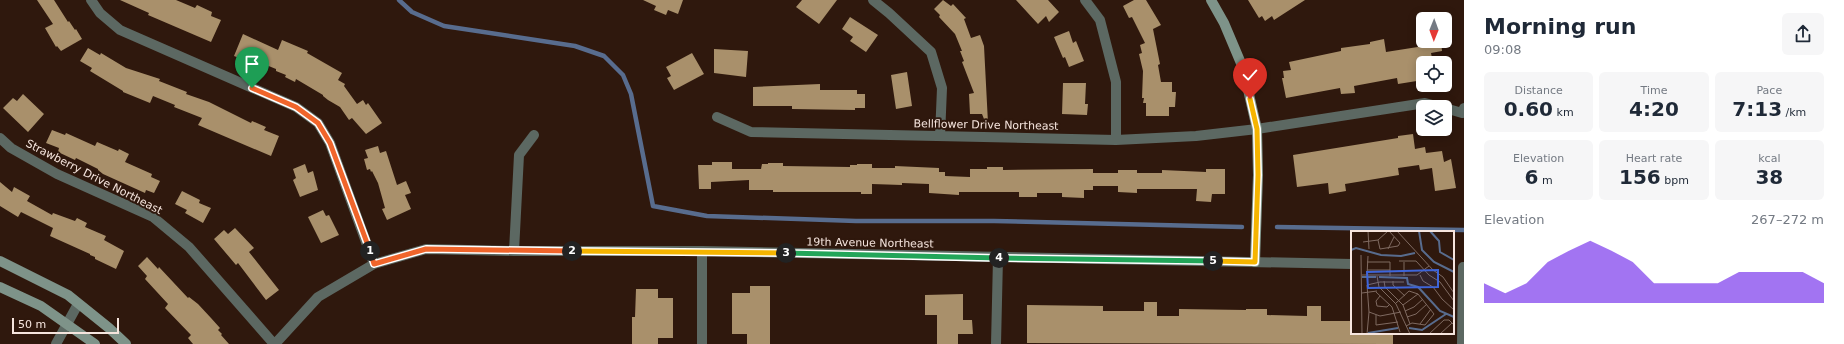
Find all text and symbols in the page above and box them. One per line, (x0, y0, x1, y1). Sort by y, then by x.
north arrow (1416, 12, 1452, 48)
map controls (1416, 12, 1452, 136)
button: share (1782, 13, 1824, 55)
text: Morning run (1484, 14, 1636, 39)
text: 09:08 (1484, 42, 1521, 57)
pin (235, 47, 269, 88)
icon: arrive (241, 53, 263, 75)
button: locate (1416, 56, 1452, 92)
pin (1233, 58, 1267, 99)
icon: check (1239, 64, 1261, 86)
text: Distance (1515, 84, 1563, 97)
text: Time (1641, 84, 1667, 97)
text: Pace (1756, 84, 1782, 97)
text: 0.60 (1504, 97, 1553, 121)
text: 4:20 (1629, 97, 1679, 121)
text: 7:13 (1732, 97, 1782, 121)
button: layers (1416, 100, 1452, 136)
text: km (1553, 106, 1574, 119)
text: /km (1782, 106, 1806, 119)
street label: Bellflower Drive Northeast (913, 117, 1059, 133)
street label: Strawberry Drive Northeast (24, 137, 165, 217)
text: Elevation (1513, 152, 1564, 165)
text: Heart rate (1626, 152, 1682, 165)
text: kcal (1758, 152, 1780, 165)
text: 6 (1525, 165, 1539, 189)
text: 156 (1619, 165, 1661, 189)
text: 38 (1755, 165, 1783, 189)
text: m (1539, 174, 1553, 187)
text: bpm (1661, 174, 1689, 187)
text: Elevation (1484, 212, 1544, 227)
text: 267–272 m (1751, 212, 1824, 227)
inset map (1351, 231, 1454, 334)
street label: 19th Avenue Northeast (806, 235, 935, 251)
pin: 1 (360, 241, 380, 261)
pin: 2 (562, 241, 582, 261)
pin: 3 (776, 243, 796, 263)
text: 1 (366, 244, 374, 257)
text: 2 (568, 244, 576, 257)
text: 3 (782, 246, 790, 259)
pin: 4 (989, 248, 1009, 268)
text: 4 (995, 251, 1003, 264)
pin: 5 (1203, 251, 1223, 271)
text: 5 (1209, 254, 1217, 267)
scale bar (12, 316, 119, 335)
text: 50 m (18, 318, 46, 331)

